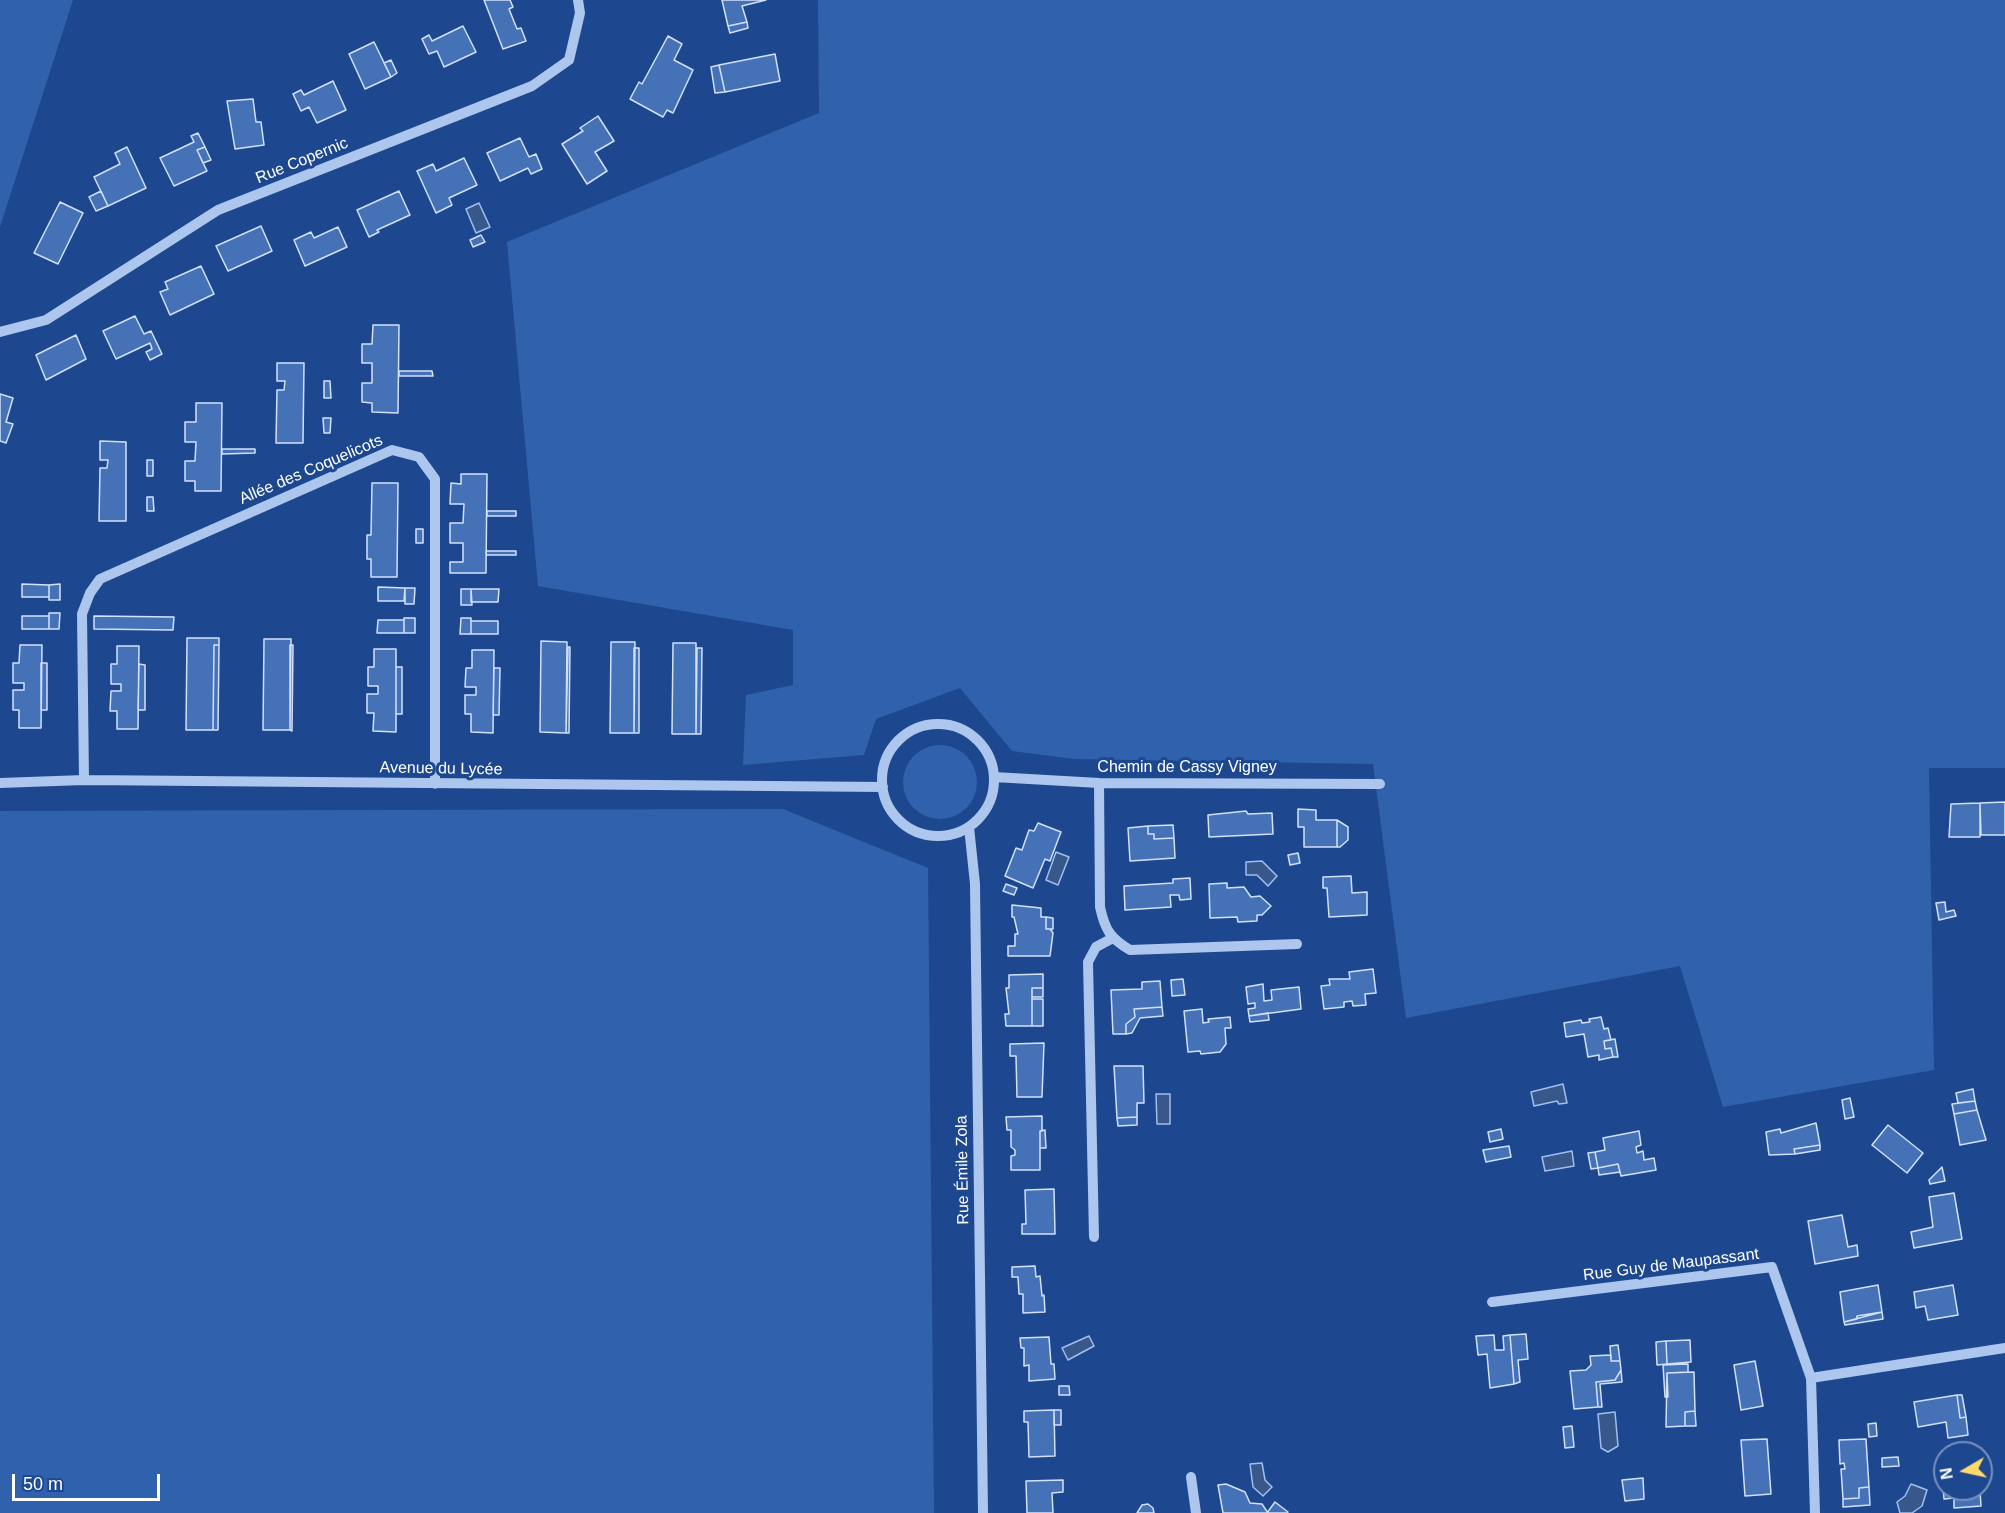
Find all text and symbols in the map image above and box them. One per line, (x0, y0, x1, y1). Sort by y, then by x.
street label: Rue Copernic (253, 134, 351, 188)
street label: Allée des Coquelicots (236, 431, 386, 509)
street label: Avenue du Lycée (379, 758, 503, 780)
street label: Chemin de Cassy Vigney (1097, 758, 1277, 778)
street label: Rue Émile Zola (952, 1115, 974, 1225)
street label: Rue Guy de Maupassant (1582, 1245, 1760, 1285)
north arrow (1933, 1441, 1993, 1501)
scale bar (15, 1462, 164, 1500)
text: N (1937, 1467, 1956, 1481)
text: 50 m (23, 1474, 63, 1494)

